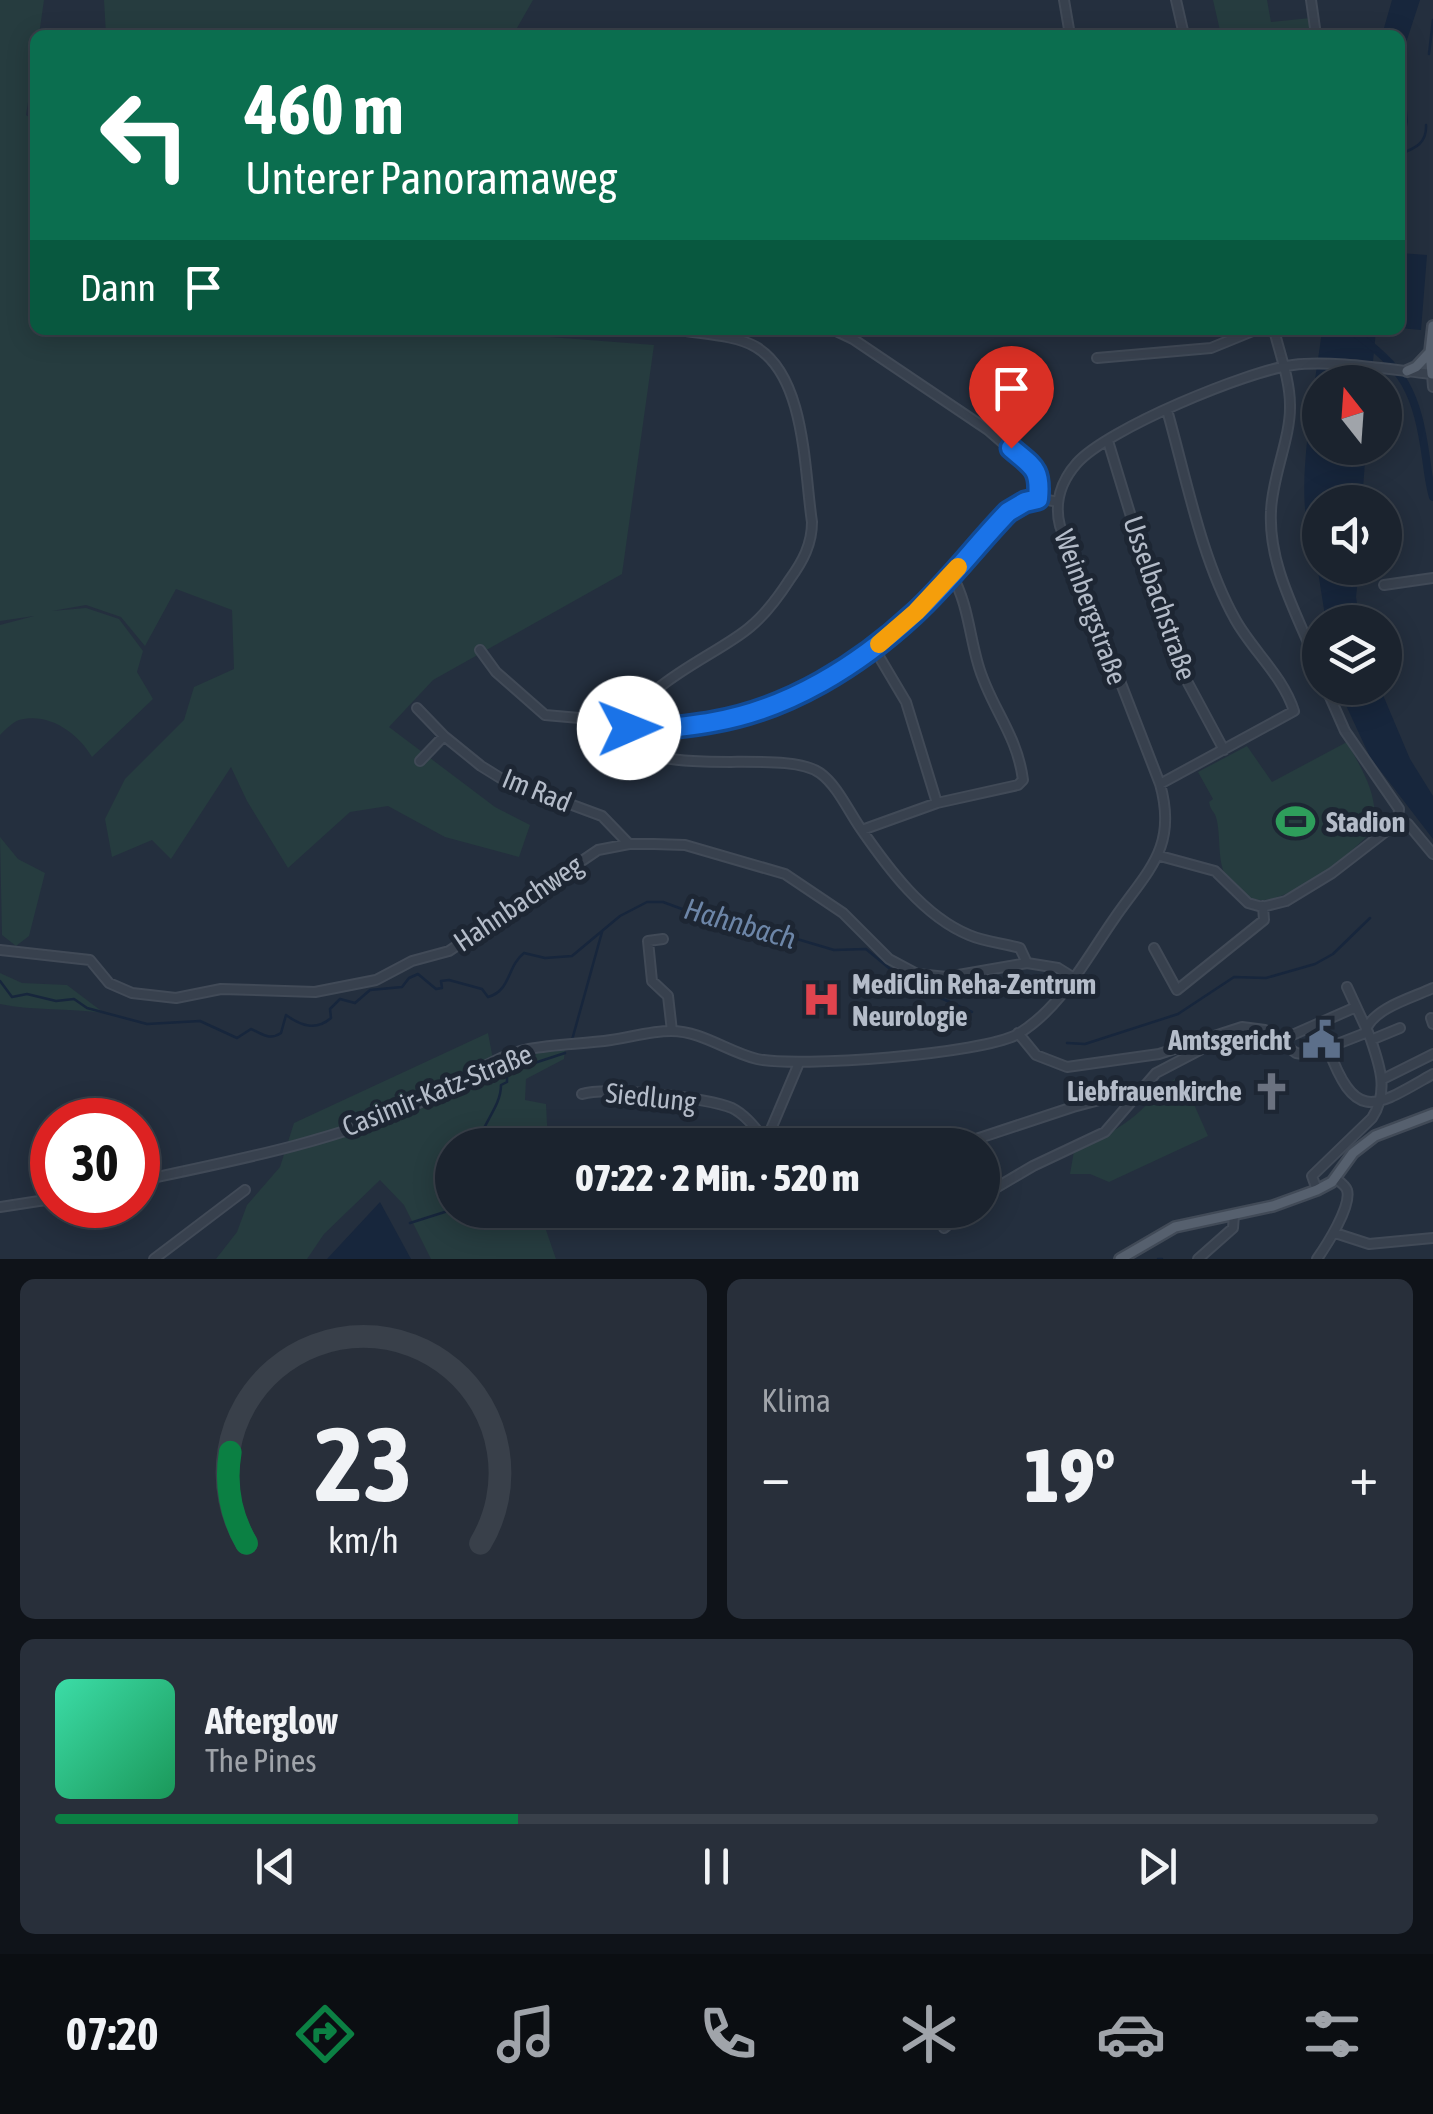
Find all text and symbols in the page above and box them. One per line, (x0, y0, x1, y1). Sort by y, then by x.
text: 460 m (245, 69, 404, 149)
icon: left (80, 70, 210, 200)
text: Unterer Panoramaweg (245, 152, 617, 204)
icon: arrive (176, 260, 231, 315)
text: Dann (80, 266, 156, 309)
pin (969, 346, 1054, 449)
icon: arrive (984, 361, 1039, 416)
north arrow (1302, 365, 1402, 465)
map controls (1302, 365, 1402, 705)
button: sound (1302, 485, 1402, 585)
street label: Usselbachstraße (1117, 512, 1203, 684)
street label: Weinbergstraße (1048, 525, 1134, 689)
button: layers (1302, 605, 1402, 705)
position arrow (577, 676, 681, 780)
street label: Im Rad (498, 762, 576, 818)
sports icon: Stadion (1275, 801, 1317, 843)
place label: Stadion (1326, 806, 1405, 838)
street label: Hahnbachweg (448, 848, 588, 958)
water label: Hahnbach (681, 891, 800, 955)
place label: MediClin Reha-Zentrum Neurologie (852, 968, 1096, 1032)
hospital icon: MediClin Reha-Zentrum Neurologie (801, 979, 843, 1021)
public building icon: Amtsgericht (1300, 1019, 1342, 1061)
place label: Amtsgericht (1167, 1024, 1291, 1056)
street label: Casimir-Katz-Straße (338, 1037, 536, 1143)
church icon: Liebfrauenkirche (1251, 1070, 1293, 1112)
place label: Liebfrauenkirche (1067, 1075, 1242, 1107)
street label: Siedlung (604, 1076, 698, 1118)
speed limit sign: 30 (30, 1098, 160, 1228)
text: 07:22 · 2 Min. · 520 m (576, 1156, 859, 1199)
text: Klima (762, 1382, 831, 1419)
text: 23 (314, 1404, 412, 1523)
text: 19° (1024, 1432, 1115, 1518)
text: − (762, 1444, 790, 1507)
text: + (1349, 1444, 1378, 1507)
text: km/h (328, 1520, 399, 1561)
text: Afterglow (205, 1699, 338, 1742)
text: The Pines (205, 1742, 317, 1779)
icon: previous (248, 1839, 303, 1894)
icon: pause (689, 1839, 744, 1894)
icon: next (1130, 1839, 1185, 1894)
icon: directions (290, 1999, 360, 2069)
icon: music (491, 1999, 561, 2069)
icon: phone (693, 1999, 763, 2069)
icon: climate (894, 1999, 964, 2069)
icon: car (1096, 1999, 1166, 2069)
icon: filters (1297, 1999, 1367, 2069)
text: 07:20 (66, 2008, 158, 2060)

